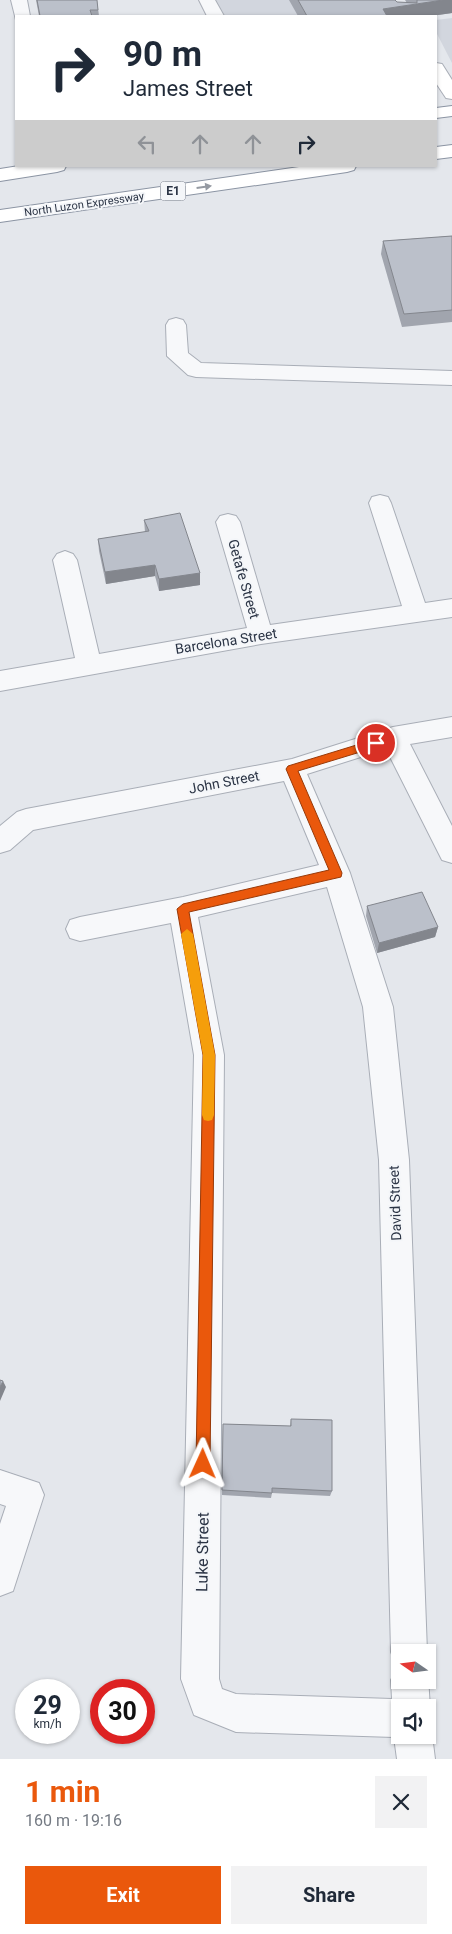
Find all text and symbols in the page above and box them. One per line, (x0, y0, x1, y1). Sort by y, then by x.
text: 90 m (123, 34, 202, 75)
icon: right (40, 35, 105, 100)
text: James Street (123, 76, 253, 101)
icon: left (133, 130, 161, 158)
icon: ahead (186, 130, 214, 158)
icon: ahead (239, 130, 267, 158)
icon: right (292, 130, 320, 158)
road number: E1 (160, 182, 186, 200)
one-way arrow (197, 182, 213, 190)
street label: North Luzon Expressway (23, 190, 146, 219)
street label: Getafe Street (225, 538, 263, 621)
street label: Barcelona Street (174, 625, 278, 657)
pin (355, 722, 397, 764)
icon: arrive (362, 729, 390, 757)
street label: John Street (187, 767, 261, 797)
street label: David Street (386, 1165, 404, 1241)
position arrow (176, 1437, 228, 1489)
street label: Luke Street (192, 1512, 213, 1592)
north arrow (391, 1644, 436, 1689)
map controls (391, 1644, 436, 1744)
speed limit sign: 30 (90, 1679, 155, 1744)
text: 29 (33, 1691, 62, 1720)
button: sound (391, 1699, 436, 1744)
text: km/h (33, 1717, 62, 1731)
text: 1 min (25, 1774, 100, 1809)
button: close (375, 1776, 427, 1828)
text: 160 m · 19:16 (25, 1811, 122, 1830)
button: Exit (25, 1866, 221, 1924)
button: Share (231, 1866, 427, 1924)

